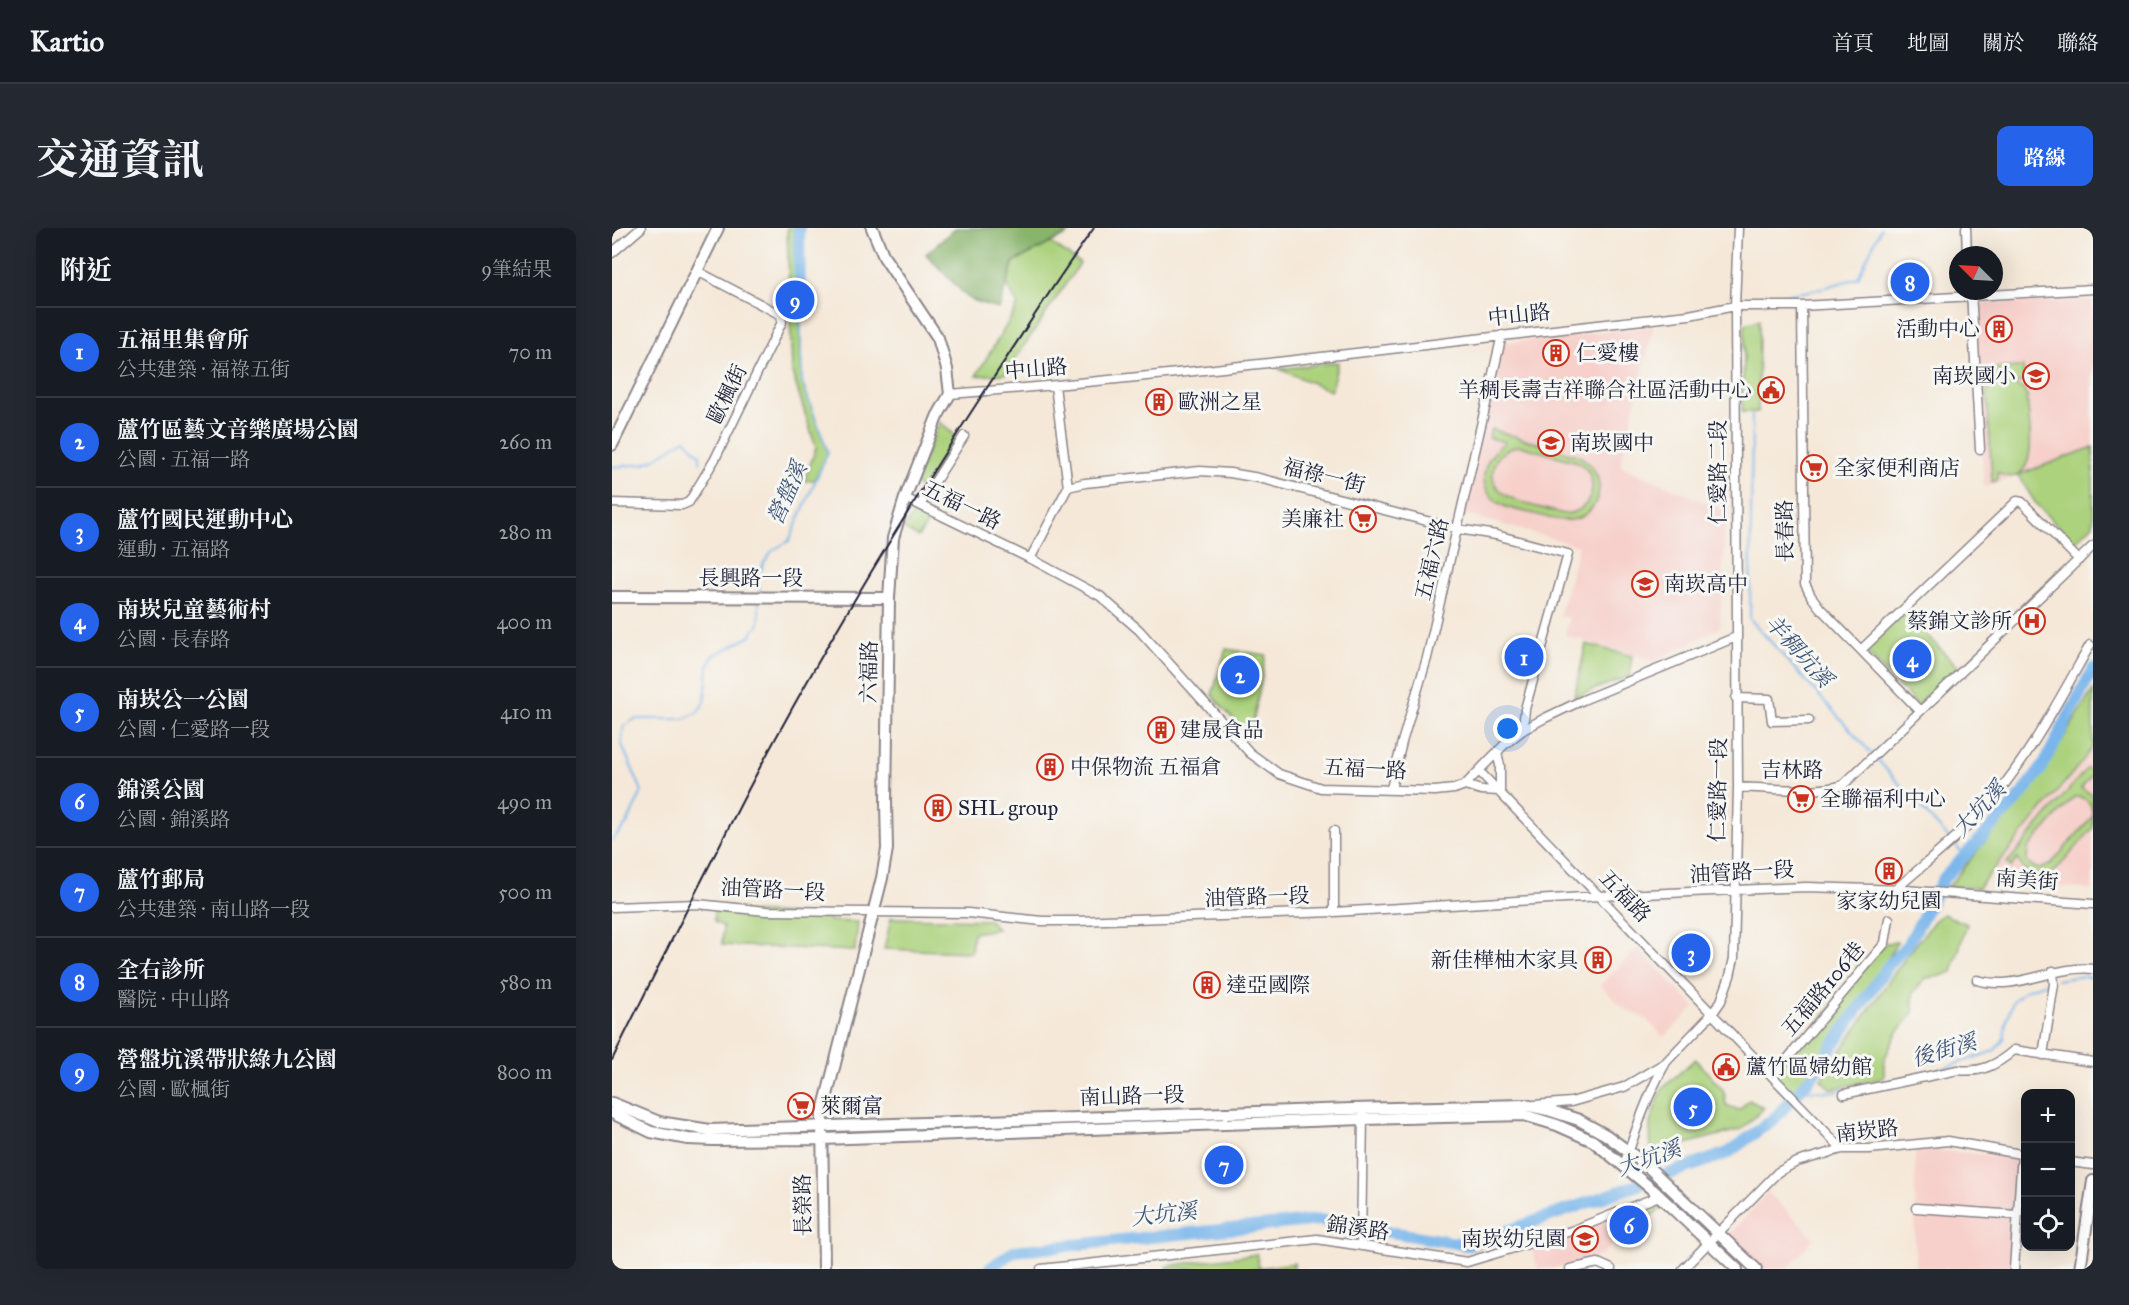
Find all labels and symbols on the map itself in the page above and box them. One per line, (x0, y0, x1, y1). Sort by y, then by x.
north arrow (1949, 246, 2003, 300)
pin: 8 (1890, 260, 1930, 304)
pin: 9 (776, 278, 814, 322)
street label: 中山路 (1486, 299, 1552, 331)
building icon: 活動中心 (1984, 314, 2014, 344)
place label: 活動中心 (1896, 316, 1980, 342)
building icon: 仁愛樓 (1541, 338, 1571, 368)
place label: 仁愛樓 (1576, 340, 1639, 366)
street label: 中山路 (1003, 353, 1069, 385)
street label: 歐楓街 (702, 360, 752, 428)
school or university icon: 南崁國小 (2021, 361, 2051, 391)
place label: 南崁國小 (1932, 363, 2016, 389)
public building icon: 羊稠長壽吉祥聯合社區活動中心 (1756, 375, 1786, 405)
place label: 羊稠長壽吉祥聯合社區活動中心 (1458, 377, 1752, 403)
building icon: 歐洲之星 (1144, 387, 1174, 417)
place label: 歐洲之星 (1178, 389, 1262, 415)
street label: 仁愛路二段 (1705, 420, 1731, 525)
school or university icon: 南崁國中 (1536, 428, 1566, 458)
place label: 南崁國中 (1570, 430, 1654, 456)
street label: 福祿一街 (1280, 453, 1368, 499)
supermarket icon: 全家便利商店 (1799, 453, 1829, 483)
place label: 全家便利商店 (1834, 455, 1960, 481)
water label: 營盤溪 (761, 456, 814, 529)
street label: 五福一路 (919, 475, 1005, 535)
street label: 長春路 (1771, 499, 1799, 563)
supermarket icon: 美廉社 (1348, 504, 1378, 534)
place label: 美廉社 (1281, 506, 1344, 532)
street label: 五福六路 (1410, 515, 1454, 603)
street label: 長興路一段 (699, 565, 804, 591)
school or university icon: 南崁高中 (1630, 569, 1660, 599)
place label: 南崁高中 (1664, 571, 1748, 597)
hospital icon: 蔡錦文診所 (2017, 606, 2047, 636)
place label: 蔡錦文診所 (1907, 608, 2012, 634)
water label: 羊稠坑溪 (1760, 609, 1840, 694)
pin: 1 (1504, 634, 1544, 680)
pin: 4 (1892, 636, 1932, 682)
street label: 六福路 (855, 640, 883, 704)
pin: 2 (1220, 652, 1260, 698)
your location (1493, 714, 1522, 743)
building icon: 建晟食品 (1146, 715, 1176, 745)
place label: 建晟食品 (1180, 717, 1264, 743)
street label: 仁愛路一段 (1704, 737, 1732, 843)
building icon: 中保物流 五福倉 (1035, 752, 1065, 782)
place label: 中保物流 五福倉 (1070, 754, 1222, 780)
street label: 五福一路 (1322, 754, 1408, 784)
street label: 吉林路 (1761, 757, 1824, 783)
water label: 大坑溪 (1947, 774, 2013, 842)
supermarket icon: 全聯福利中心 (1786, 784, 1816, 814)
place label: 全聯福利中心 (1820, 786, 1946, 812)
building icon: SHL group (923, 793, 953, 823)
place label: SHL group (958, 795, 1058, 821)
street label: 油管路一段 (1689, 856, 1795, 888)
building icon: 家家幼兒園 (1874, 856, 1904, 886)
street label: 五福路 (1594, 864, 1656, 928)
street label: 南美街 (1995, 865, 2059, 895)
street label: 油管路一段 (720, 874, 826, 906)
street label: 油管路一段 (1204, 882, 1310, 912)
place label: 家家幼兒園 (1837, 888, 1942, 914)
pin: 3 (1672, 930, 1710, 976)
street label: 五福路106巷 (1776, 937, 1870, 1041)
building icon: 新佳樺柚木家具 (1583, 945, 1613, 975)
place label: 新佳樺柚木家具 (1431, 947, 1578, 973)
building icon: 達亞國際 (1192, 970, 1222, 1000)
place label: 達亞國際 (1226, 972, 1310, 998)
water label: 後街溪 (1909, 1027, 1981, 1072)
public building icon: 蘆竹區婦幼館 (1711, 1052, 1741, 1082)
place label: 蘆竹區婦幼館 (1746, 1054, 1872, 1080)
street label: 南山路一段 (1079, 1081, 1185, 1111)
pin: 5 (1674, 1084, 1712, 1130)
supermarket icon: 萊爾富 (786, 1091, 816, 1121)
place label: 萊爾富 (820, 1093, 883, 1119)
street label: 南崁路 (1834, 1115, 1900, 1147)
water label: 大坑溪 (1613, 1134, 1686, 1182)
pin: 7 (1204, 1142, 1244, 1188)
street label: 長榮路 (789, 1173, 817, 1237)
water label: 大坑溪 (1130, 1197, 1200, 1231)
pin: 6 (1610, 1202, 1648, 1248)
street label: 錦溪路 (1325, 1211, 1391, 1245)
school or university icon: 南崁幼兒園 (1570, 1224, 1600, 1254)
place label: 南崁幼兒園 (1461, 1226, 1566, 1252)

